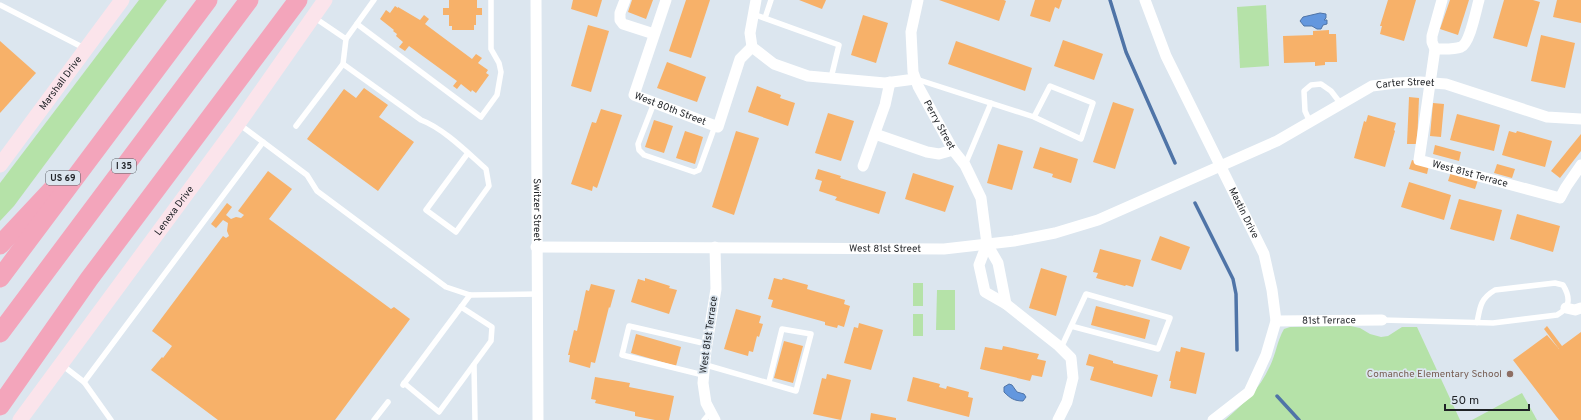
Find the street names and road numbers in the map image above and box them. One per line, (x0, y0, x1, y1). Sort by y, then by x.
street label: Marshall Drive (36, 53, 85, 113)
street label: Carter Street (1375, 75, 1435, 92)
street label: West 80th Street (632, 89, 708, 128)
street label: Perry Street (920, 98, 958, 152)
street label: West 81st Terrace (1431, 157, 1509, 190)
road number: I 35 (112, 159, 136, 173)
road number: US 69 (46, 171, 80, 185)
street label: Switzer Street (530, 178, 544, 242)
street label: Lenexa Drive (152, 183, 197, 238)
street label: Mastin Drive (1226, 185, 1262, 241)
street label: West 81st Street (849, 242, 921, 255)
street label: West 81st Terrace (697, 295, 721, 375)
street label: 81st Terrace (1302, 314, 1356, 327)

